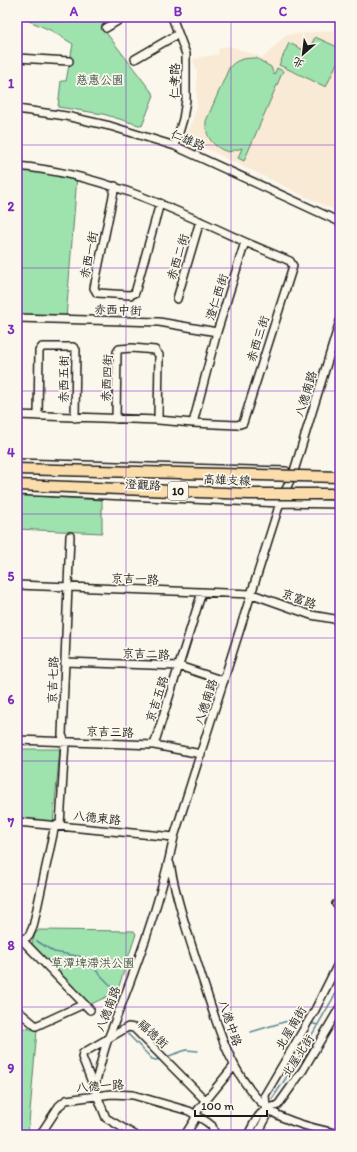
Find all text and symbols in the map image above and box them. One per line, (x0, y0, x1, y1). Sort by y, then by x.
text: A (69, 4, 79, 19)
text: B (174, 4, 183, 19)
text: C (279, 4, 288, 19)
north arrow (283, 34, 323, 74)
text: 北 (291, 54, 306, 71)
street label: 仁孝路 (168, 63, 182, 99)
park label: 慈惠公園 (76, 73, 124, 87)
text: 1 (8, 76, 14, 91)
street label: 仁雄路 (169, 127, 207, 153)
text: 2 (8, 199, 15, 214)
street label: 赤西一街 (78, 230, 100, 280)
street label: 赤西二街 (164, 232, 192, 282)
street label: 澄仁西街 (203, 272, 231, 322)
street label: 赤西中街 (94, 302, 142, 318)
street label: 赤西三街 (244, 314, 272, 364)
text: 3 (7, 322, 15, 337)
street label: 赤西四街 (99, 354, 115, 402)
street label: 赤西五街 (57, 355, 71, 403)
street label: 八德南路 (292, 369, 320, 419)
text: 4 (7, 445, 15, 460)
street label: 高雄支線 (203, 472, 251, 488)
street label: 澄觀路 (125, 477, 161, 493)
road number: 10 (168, 482, 188, 500)
text: 5 (8, 569, 15, 584)
street label: 京吉一路 (111, 571, 159, 587)
street label: 京富路 (280, 586, 318, 612)
street label: 京吉二路 (122, 646, 170, 662)
street label: 京吉七路 (45, 656, 61, 704)
street label: 京吉五路 (143, 674, 171, 724)
street label: 八德南路 (192, 677, 220, 727)
text: 6 (8, 692, 15, 707)
street label: 京吉三路 (86, 724, 134, 740)
street label: 八德東路 (72, 809, 122, 827)
text: 7 (7, 815, 15, 830)
text: 8 (7, 938, 15, 953)
park label: 草潭埤滯洪公園 (51, 956, 135, 970)
street label: 八德南路 (93, 984, 123, 1034)
street label: 八德中路 (216, 998, 244, 1048)
street label: 北屋南街 (273, 1004, 309, 1052)
street label: 福德街 (135, 1017, 171, 1051)
street label: 北屋北街 (279, 1032, 317, 1080)
text: 9 (8, 1061, 15, 1076)
street label: 八德一路 (76, 1077, 124, 1095)
scale bar (195, 1092, 267, 1118)
text: 100 m (201, 1099, 234, 1113)

